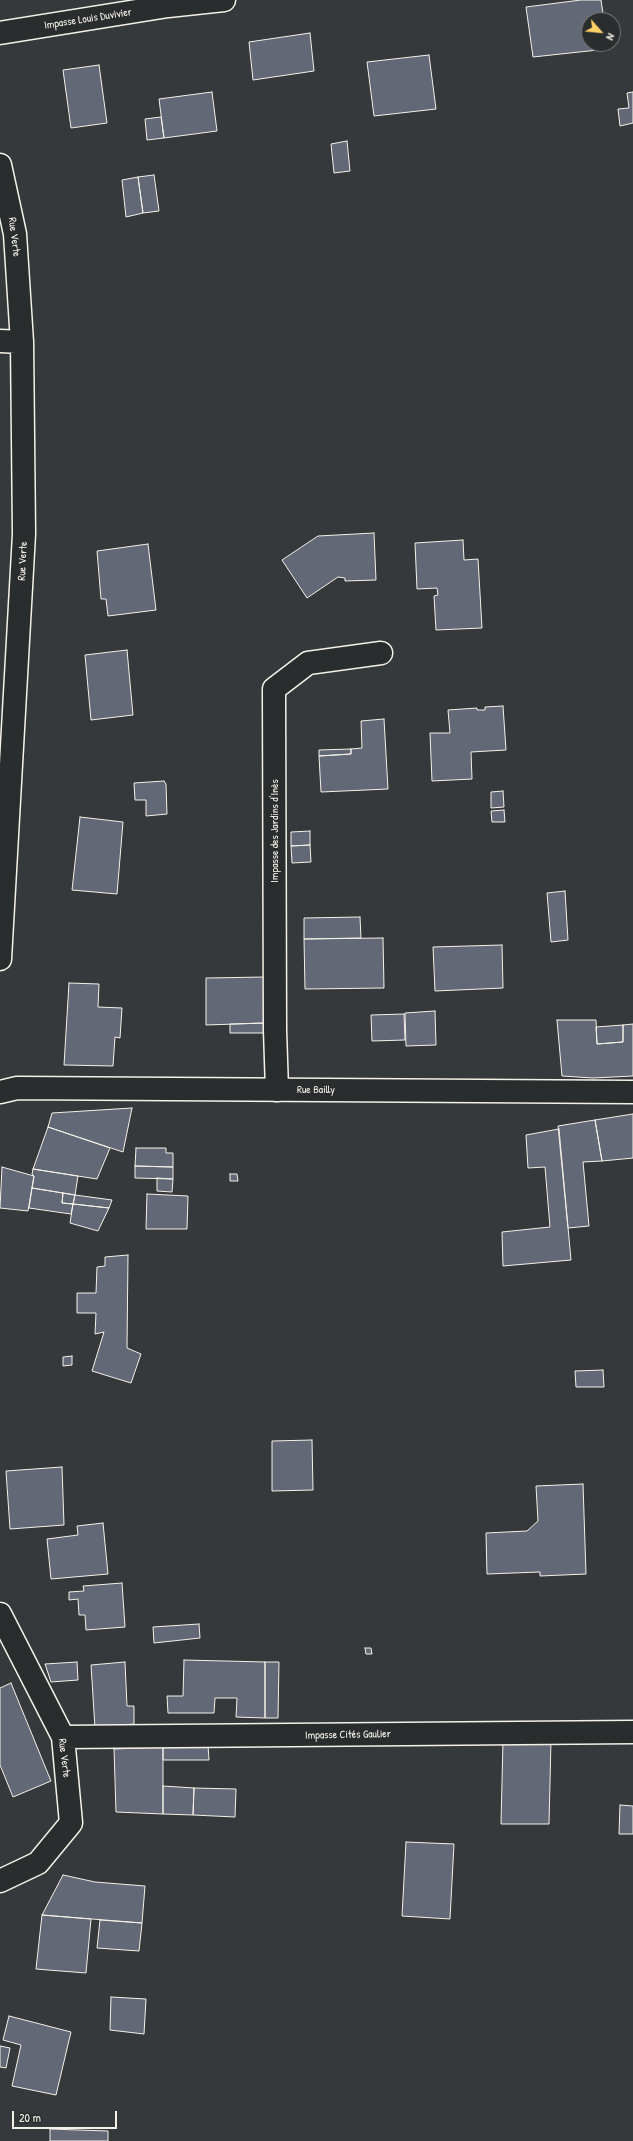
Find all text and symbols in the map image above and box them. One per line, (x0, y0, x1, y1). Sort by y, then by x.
street label: Impasse Louis Duvivier (43, 6, 133, 32)
north arrow (581, 12, 621, 52)
text: N (603, 31, 618, 43)
street label: Rue Verte (5, 217, 23, 257)
street label: Rue Verte (15, 541, 31, 581)
street label: Impasse des Jardins d'Inès (268, 779, 282, 883)
street label: Rue Bailly (297, 1083, 335, 1097)
street label: Impasse Cités Gaulier (305, 1728, 391, 1742)
street label: Rue Verte (55, 1738, 73, 1778)
scale bar (14, 2103, 119, 2129)
text: 20 m (19, 2109, 41, 2126)

